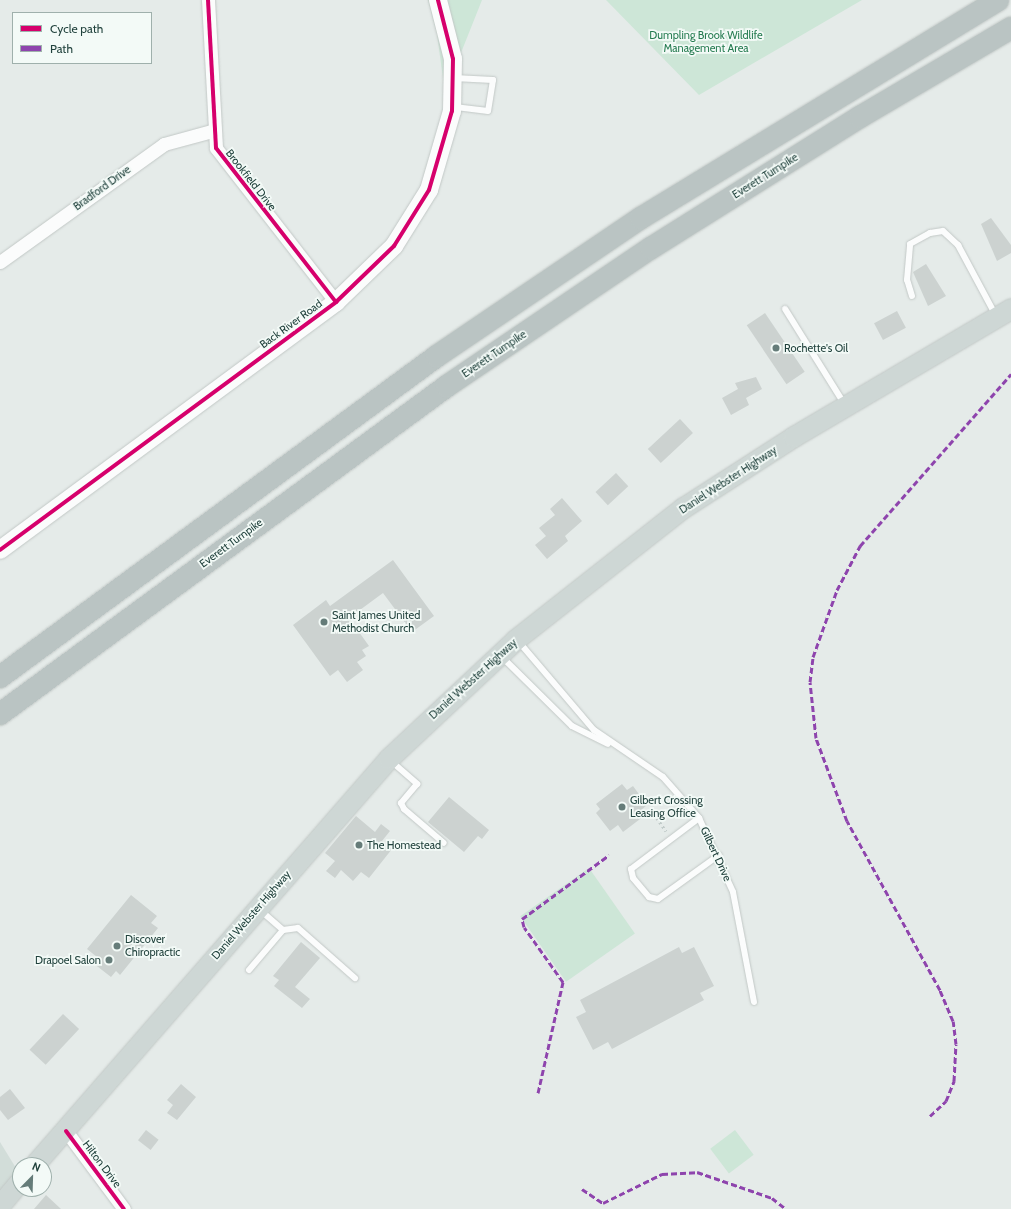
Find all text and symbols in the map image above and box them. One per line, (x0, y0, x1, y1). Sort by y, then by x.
legend (12, 12, 152, 64)
text: Cycle path (50, 21, 103, 36)
park label: Dumpling Brook Wildlife Management Area (649, 29, 763, 55)
text: Path (50, 41, 73, 56)
street label: Brookfield Drive (223, 147, 279, 213)
street label: Everett Turnpike (730, 151, 800, 201)
street label: Bradford Drive (71, 163, 133, 213)
street label: Back River Road (257, 297, 325, 351)
street label: Everett Turnpike (459, 328, 529, 380)
place label: Rochette's Oil (784, 341, 848, 355)
marker: Rochette's Oil (771, 343, 781, 353)
street label: Daniel Webster Highway (677, 443, 779, 517)
street label: Everett Turnpike (197, 516, 265, 570)
place label: Saint James United Methodist Church (332, 609, 420, 635)
marker: Saint James United Methodist Church (319, 617, 329, 627)
street label: Daniel Webster Highway (426, 636, 520, 722)
place label: Gilbert Crossing Leasing Office (630, 794, 703, 820)
marker: Gilbert Crossing Leasing Office (617, 802, 627, 812)
street label: Gilbert Drive (698, 825, 734, 883)
place label: The Homestead (367, 838, 441, 852)
marker: The Homestead (354, 840, 364, 850)
street label: Daniel Webster Highway (209, 868, 293, 962)
place label: Discover Chiropractic (125, 933, 180, 959)
marker: Discover Chiropractic (112, 941, 122, 951)
place label: Drapoel Salon (35, 953, 101, 967)
marker: Drapoel Salon (104, 955, 114, 965)
street label: Hilton Drive (80, 1138, 124, 1190)
north arrow (12, 1157, 52, 1197)
text: N (30, 1159, 43, 1175)

